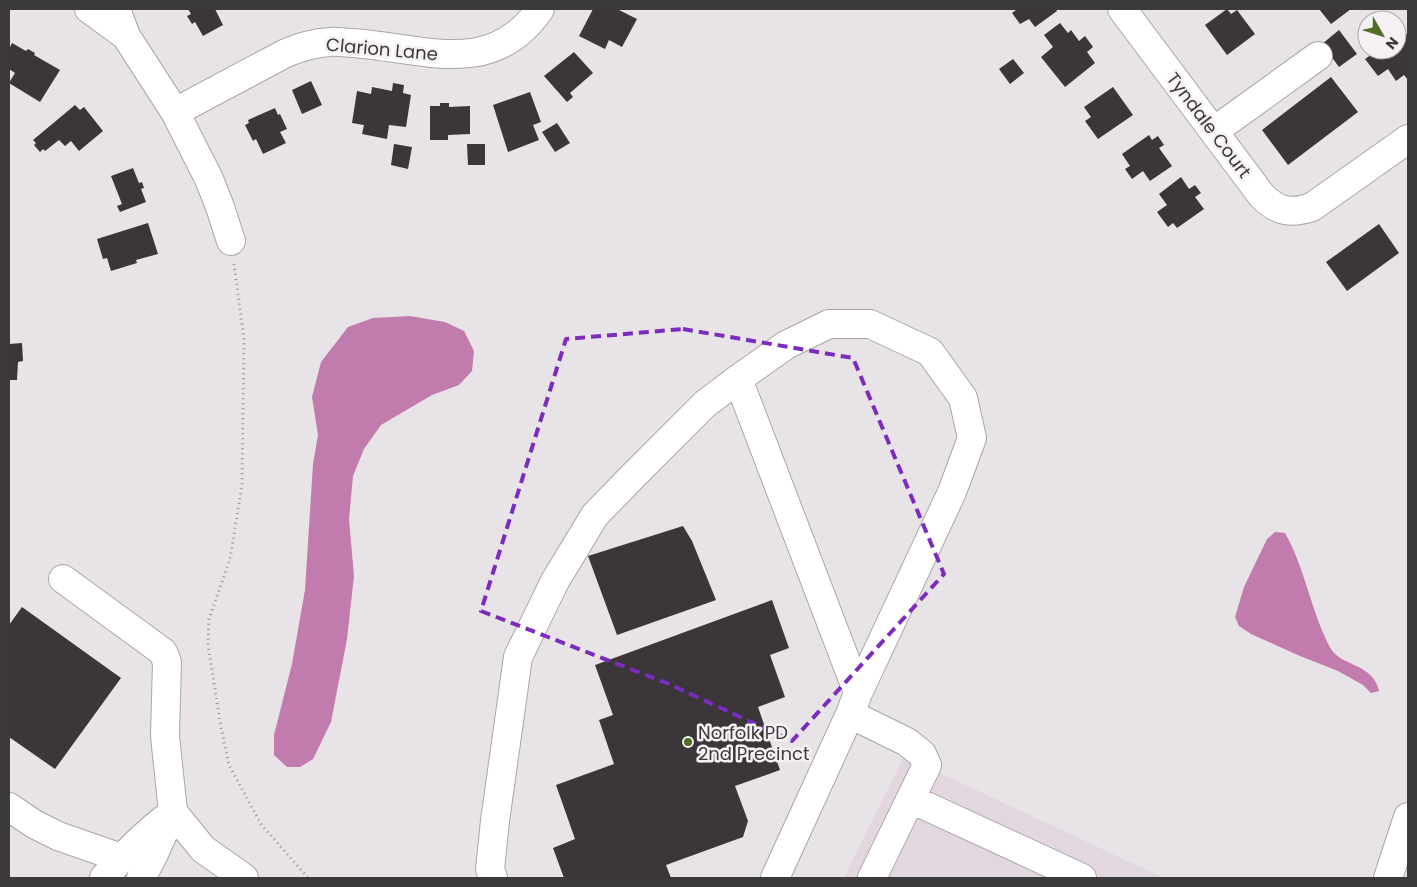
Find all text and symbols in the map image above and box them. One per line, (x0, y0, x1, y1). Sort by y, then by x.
north arrow (1357, 10, 1407, 60)
street label: Clarion Lane (325, 32, 439, 66)
text: N (1381, 33, 1403, 54)
street label: Tyndale Court (1161, 67, 1257, 183)
place label: Norfolk PD 2nd Precinct (698, 720, 810, 766)
marker: Norfolk PD 2nd Precinct (682, 736, 694, 748)

